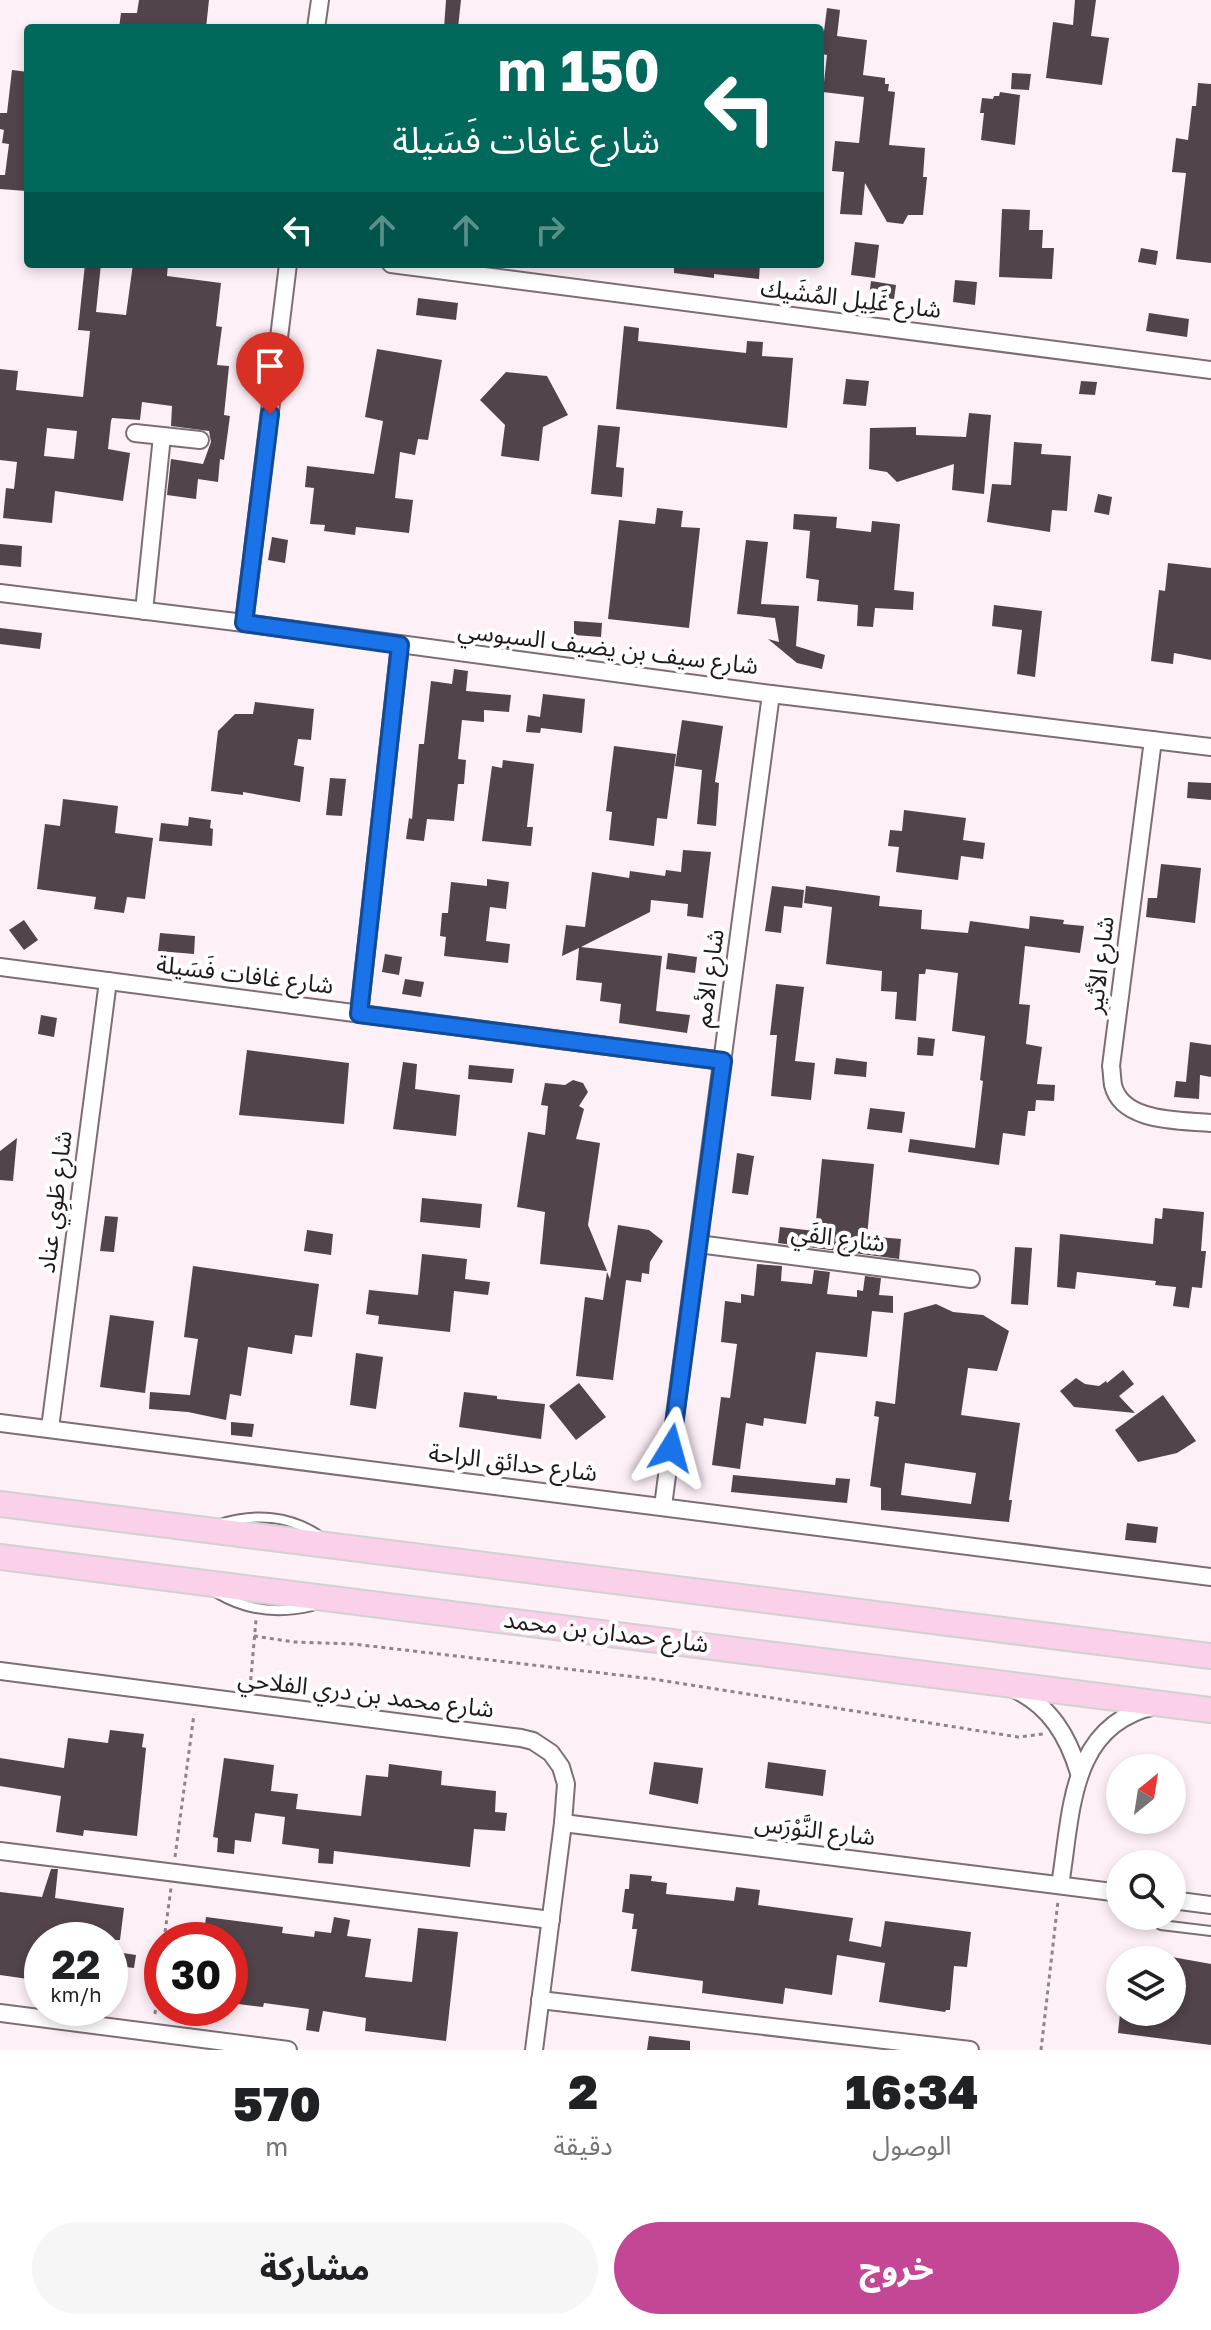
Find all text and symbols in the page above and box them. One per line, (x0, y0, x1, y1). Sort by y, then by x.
text: 150 m (498, 36, 660, 103)
icon: left (688, 56, 792, 160)
text: شارع غافات فَسَيلة (393, 118, 660, 161)
icon: left (276, 208, 320, 252)
icon: ahead (360, 208, 404, 252)
icon: ahead (444, 208, 488, 252)
icon: right (528, 208, 572, 252)
street label: شارع غَلِيل المُشَيك (759, 272, 943, 327)
pin (236, 332, 304, 414)
icon: arrive (248, 344, 292, 388)
street label: شارع سيف بن يضيف السبوسي (456, 614, 760, 685)
street label: شارع الأثير (1078, 914, 1123, 1017)
street label: شارع الأمم (686, 927, 733, 1029)
street label: شارع غافات فَسَيلة (154, 948, 335, 1003)
street label: شارع طَوِي عناد (30, 1129, 82, 1275)
street label: شارع الفَي (789, 1216, 887, 1262)
position arrow (629, 1406, 713, 1490)
street label: شارع حدائق الراحة (427, 1437, 599, 1490)
street label: شارع حمدان بن محمد (502, 1604, 710, 1661)
street label: شارع محمد بن دري الفلاحي (236, 1662, 496, 1728)
north arrow (1106, 1754, 1186, 1834)
map controls (1106, 1754, 1186, 2026)
street label: شارع النَّوْرَس (753, 1807, 877, 1854)
button: search (1106, 1850, 1186, 1930)
speed limit sign: 30 (144, 1922, 248, 2026)
text: 22 (52, 1940, 100, 1988)
button: layers (1106, 1946, 1186, 2026)
text: km/h (51, 1982, 101, 2006)
text: 2 (568, 2062, 598, 2120)
text: 16:34 (845, 2062, 978, 2120)
text: 570 (233, 2074, 321, 2132)
text: دقيقة (553, 2130, 613, 2161)
text: الوصول (872, 2130, 951, 2161)
text: m (265, 2131, 288, 2162)
button: مشاركة (32, 2222, 598, 2314)
button: خروج (614, 2222, 1179, 2314)

